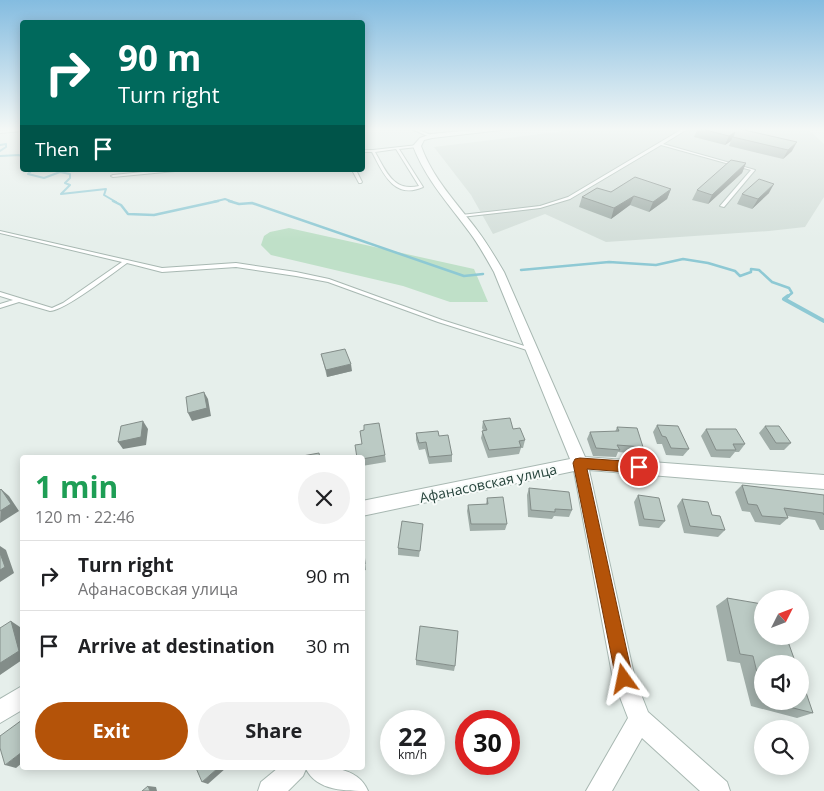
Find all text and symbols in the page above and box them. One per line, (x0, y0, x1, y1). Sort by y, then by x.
text: 90 m (118, 34, 201, 81)
icon: right (35, 40, 100, 105)
text: Turn right (118, 79, 220, 109)
icon: arrive (89, 135, 117, 163)
text: Then (35, 136, 79, 162)
pin (618, 446, 660, 488)
icon: arrive (625, 453, 653, 481)
street label: Афанасовская улица (418, 459, 558, 507)
text: 1 min (35, 466, 118, 507)
button: close (298, 472, 350, 524)
text: 120 m · 22:46 (35, 506, 135, 528)
text: Turn right (78, 552, 173, 578)
icon: right (35, 562, 63, 590)
text: 90 m (306, 563, 350, 589)
text: Афанасовская улица (78, 578, 238, 600)
north arrow (754, 590, 809, 645)
map controls (754, 590, 809, 775)
icon: arrive (35, 632, 63, 660)
text: Arrive at destination (78, 633, 275, 659)
text: 30 m (306, 633, 350, 659)
position arrow (597, 652, 649, 704)
button: sound (754, 655, 809, 710)
button: Exit (35, 702, 188, 760)
button: Share (198, 702, 350, 760)
speed limit sign: 30 (455, 710, 520, 775)
text: 22 (398, 719, 427, 753)
button: search (754, 720, 809, 775)
text: km/h (398, 746, 427, 763)

